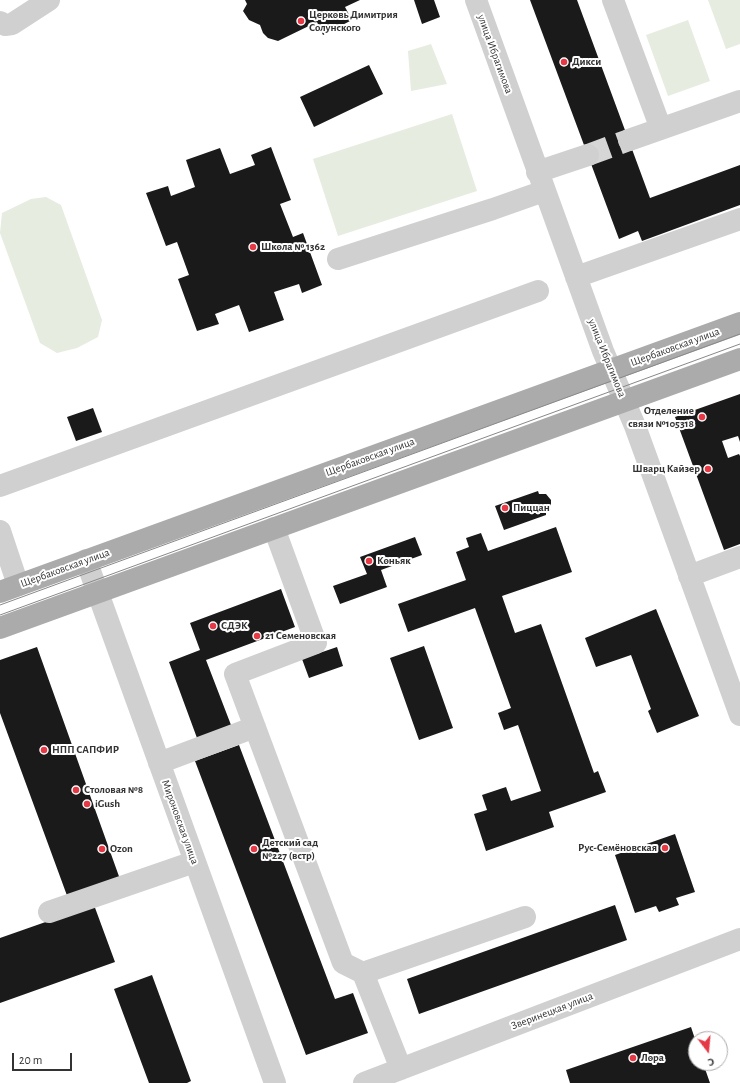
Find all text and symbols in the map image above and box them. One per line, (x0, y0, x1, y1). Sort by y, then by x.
place label: Церковь Димитрия Солунского (309, 8, 398, 34)
street label: улица Ибрагимова (475, 13, 515, 95)
marker: Церковь Димитрия Солунского (296, 16, 306, 26)
place label: Дикси (572, 55, 601, 69)
marker: Дикси (559, 57, 569, 67)
place label: Школа № 1362 (261, 240, 325, 254)
marker: Школа № 1362 (248, 242, 258, 252)
street label: улица Ибрагимова (585, 317, 629, 399)
street label: Щербаковская улица (629, 325, 721, 369)
place label: Отделение связи №105318 (628, 404, 694, 430)
marker: Отделение связи №105318 (697, 412, 707, 422)
street label: Щербаковская улица (324, 435, 416, 479)
place label: Шварц Кайзер (632, 462, 700, 476)
marker: Шварц Кайзер (703, 464, 713, 474)
place label: Пиццан (513, 501, 550, 515)
marker: Пиццан (500, 503, 510, 513)
street label: Щербаковская улица (19, 546, 111, 590)
place label: Коньяк (377, 554, 411, 568)
marker: Коньяк (364, 556, 374, 566)
place label: СДЭК (221, 619, 248, 633)
marker: СДЭК (208, 621, 218, 631)
place label: 21 Семеновская (265, 629, 336, 643)
marker: 21 Семеновская (252, 631, 262, 641)
place label: НПП САПФИР (52, 743, 119, 757)
marker: НПП САПФИР (39, 745, 49, 755)
street label: Мироновская улица (159, 778, 201, 866)
place label: Столовая №8 (84, 783, 143, 797)
marker: Столовая №8 (71, 785, 81, 795)
place label: iGush (95, 797, 120, 811)
marker: iGush (82, 799, 92, 809)
place label: Детский сад №227 (встр) (262, 836, 318, 862)
place label: Рус-Семёновская (578, 841, 657, 855)
place label: Ozon (110, 842, 133, 856)
marker: Рус-Семёновская (660, 843, 670, 853)
marker: Ozon (97, 844, 107, 854)
marker: Детский сад №227 (встр) (249, 844, 259, 854)
street label: Зверинецкая улица (509, 989, 595, 1033)
north arrow (688, 1031, 728, 1071)
scale bar (14, 1045, 74, 1071)
place label: Лора (641, 1051, 664, 1065)
marker: Лора (628, 1053, 638, 1063)
text: 20 m (19, 1054, 42, 1066)
text: С (707, 1056, 716, 1068)

